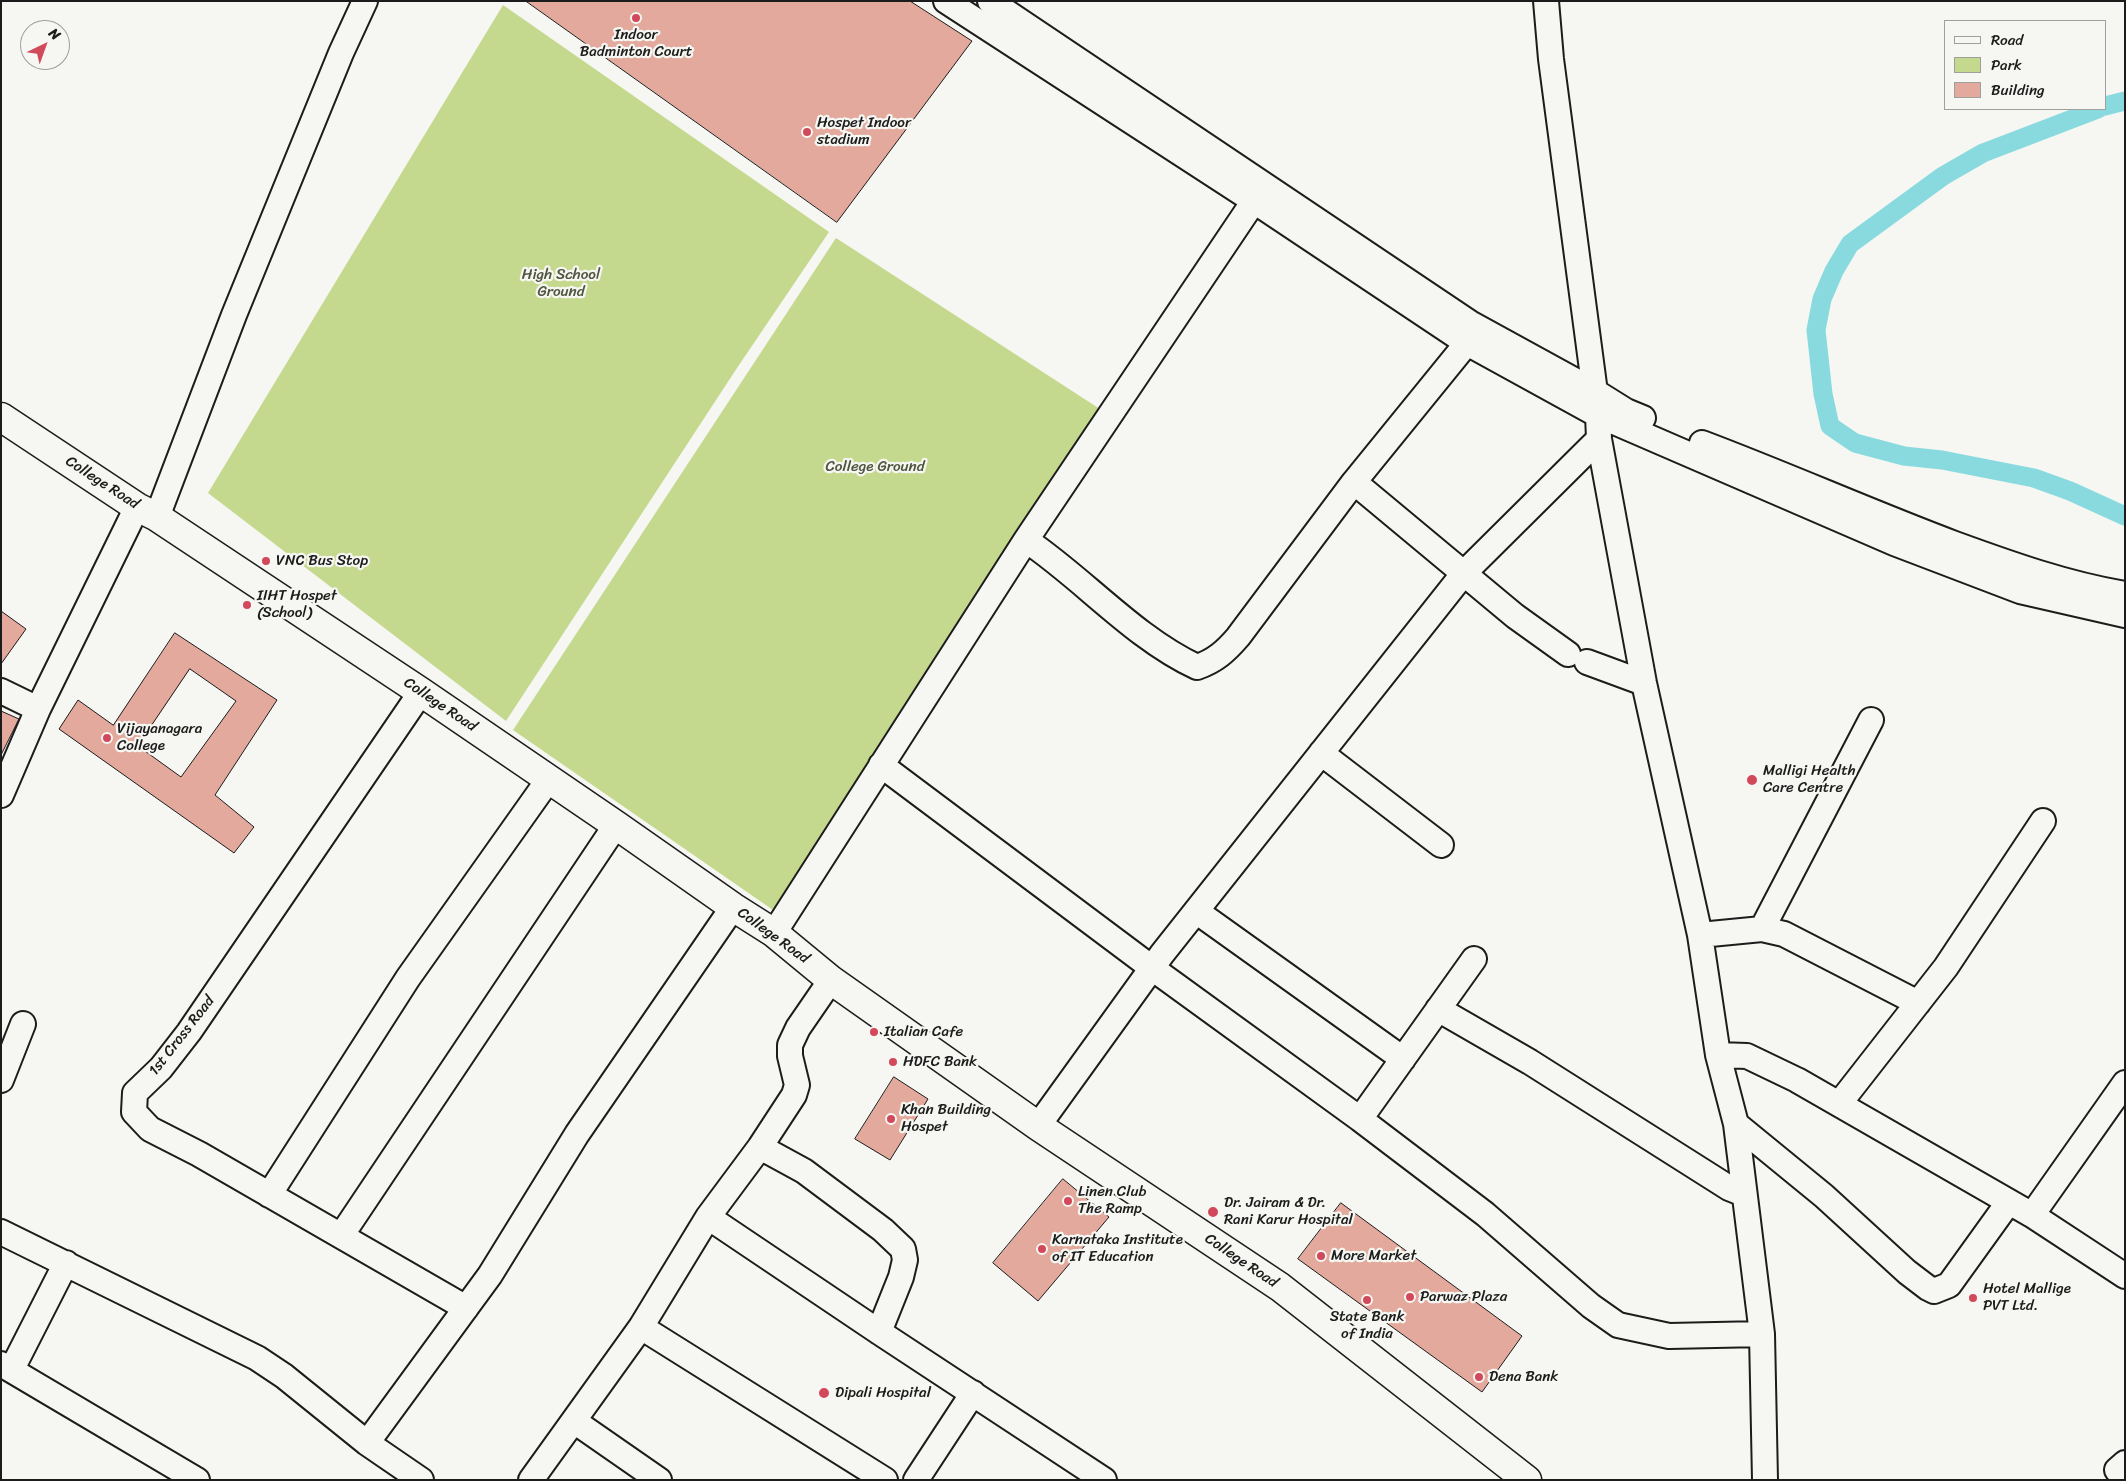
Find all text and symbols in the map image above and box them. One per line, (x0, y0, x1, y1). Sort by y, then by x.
marker: Indoor Badminton Court (630, 12, 642, 24)
north arrow (20, 20, 70, 70)
legend (1944, 20, 2106, 110)
text: N (43, 22, 67, 47)
place label: Indoor Badminton Court (580, 26, 692, 61)
text: Road (1991, 27, 2023, 53)
text: Park (1991, 52, 2022, 78)
text: Building (1991, 77, 2045, 103)
place label: Hospet Indoor stadium (817, 114, 911, 149)
marker: Hospet Indoor stadium (801, 126, 813, 138)
park label: High School Ground (522, 266, 600, 301)
street label: College Road (62, 453, 142, 513)
park label: College Ground (825, 458, 925, 476)
place label: VNC Bus Stop (276, 552, 368, 570)
marker: VNC Bus Stop (260, 555, 272, 567)
place label: IIHT Hospet (School) (257, 587, 337, 622)
marker: IIHT Hospet (School) (241, 599, 253, 611)
street label: College Road (400, 674, 480, 736)
place label: Vijayanagara College (117, 720, 202, 755)
marker: Vijayanagara College (101, 732, 113, 744)
place label: Malligi Health Care Centre (1763, 762, 1856, 797)
marker: Malligi Health Care Centre (1745, 773, 1759, 787)
street label: College Road (734, 904, 812, 968)
street label: 1st Cross Road (145, 993, 219, 1079)
place label: Italian Cafe (884, 1023, 963, 1041)
marker: Italian Cafe (868, 1026, 880, 1038)
place label: HDFC Bank (903, 1053, 977, 1071)
marker: HDFC Bank (887, 1056, 899, 1068)
place label: Khan Building Hospet (901, 1101, 991, 1136)
marker: Khan Building Hospet (885, 1113, 897, 1125)
place label: Linen Club The Ramp (1078, 1183, 1147, 1218)
place label: Dr. Jairam & Dr. Rani Karur Hospital (1224, 1194, 1353, 1229)
marker: Linen Club The Ramp (1062, 1195, 1074, 1207)
marker: Dr. Jairam & Dr. Rani Karur Hospital (1206, 1205, 1220, 1219)
street label: College Road (1201, 1230, 1281, 1292)
place label: Karnataka Institute of IT Education (1052, 1231, 1183, 1266)
marker: Karnataka Institute of IT Education (1036, 1243, 1048, 1255)
place label: More Market (1331, 1247, 1416, 1265)
marker: More Market (1315, 1250, 1327, 1262)
place label: Hotel Mallige PVT Ltd. (1983, 1280, 2071, 1315)
place label: Parwaz Plaza (1420, 1288, 1507, 1306)
marker: Parwaz Plaza (1404, 1291, 1416, 1303)
marker: Hotel Mallige PVT Ltd. (1967, 1292, 1979, 1304)
marker: State Bank of India (1361, 1294, 1373, 1306)
place label: State Bank of India (1330, 1308, 1404, 1343)
place label: Dena Bank (1489, 1368, 1558, 1386)
marker: Dena Bank (1473, 1371, 1485, 1383)
place label: Dipali Hospital (835, 1384, 931, 1402)
marker: Dipali Hospital (817, 1386, 831, 1400)

